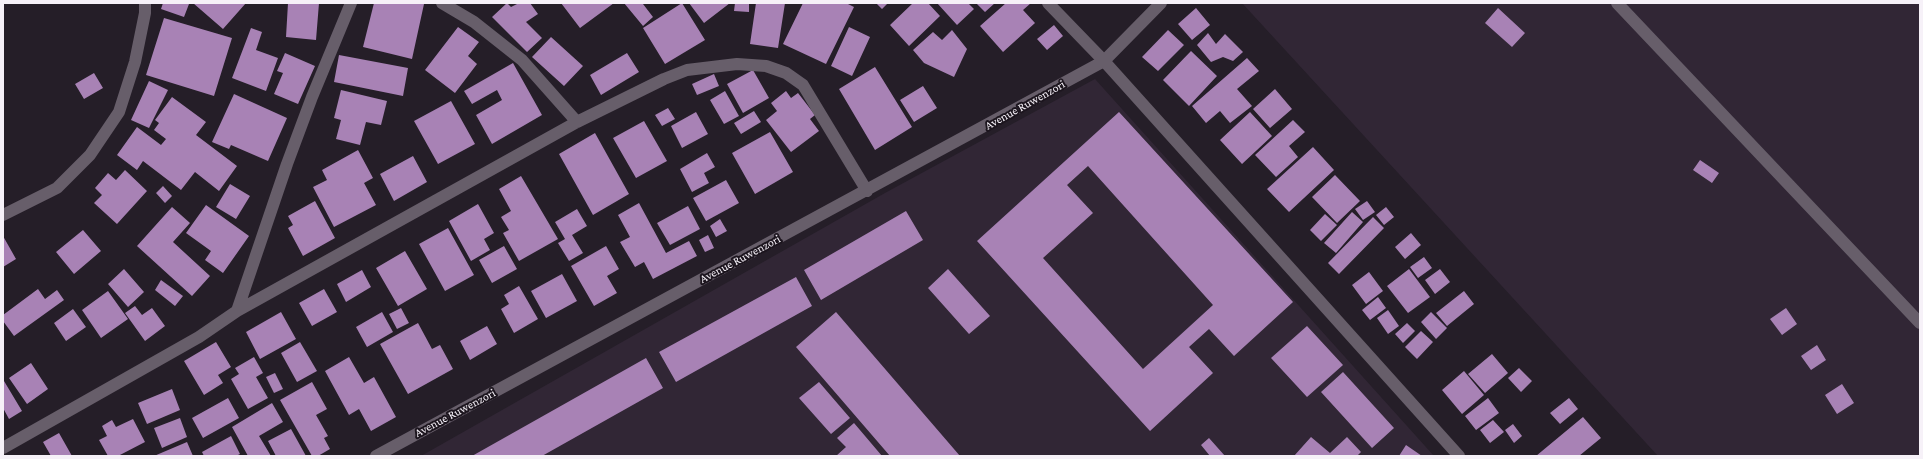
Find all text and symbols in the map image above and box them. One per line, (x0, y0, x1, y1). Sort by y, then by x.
street label: Avenue Ruwenzori (982, 77, 1068, 133)
street label: Avenue Ruwenzori (697, 232, 783, 286)
street label: Avenue Ruwenzori (412, 386, 498, 440)

